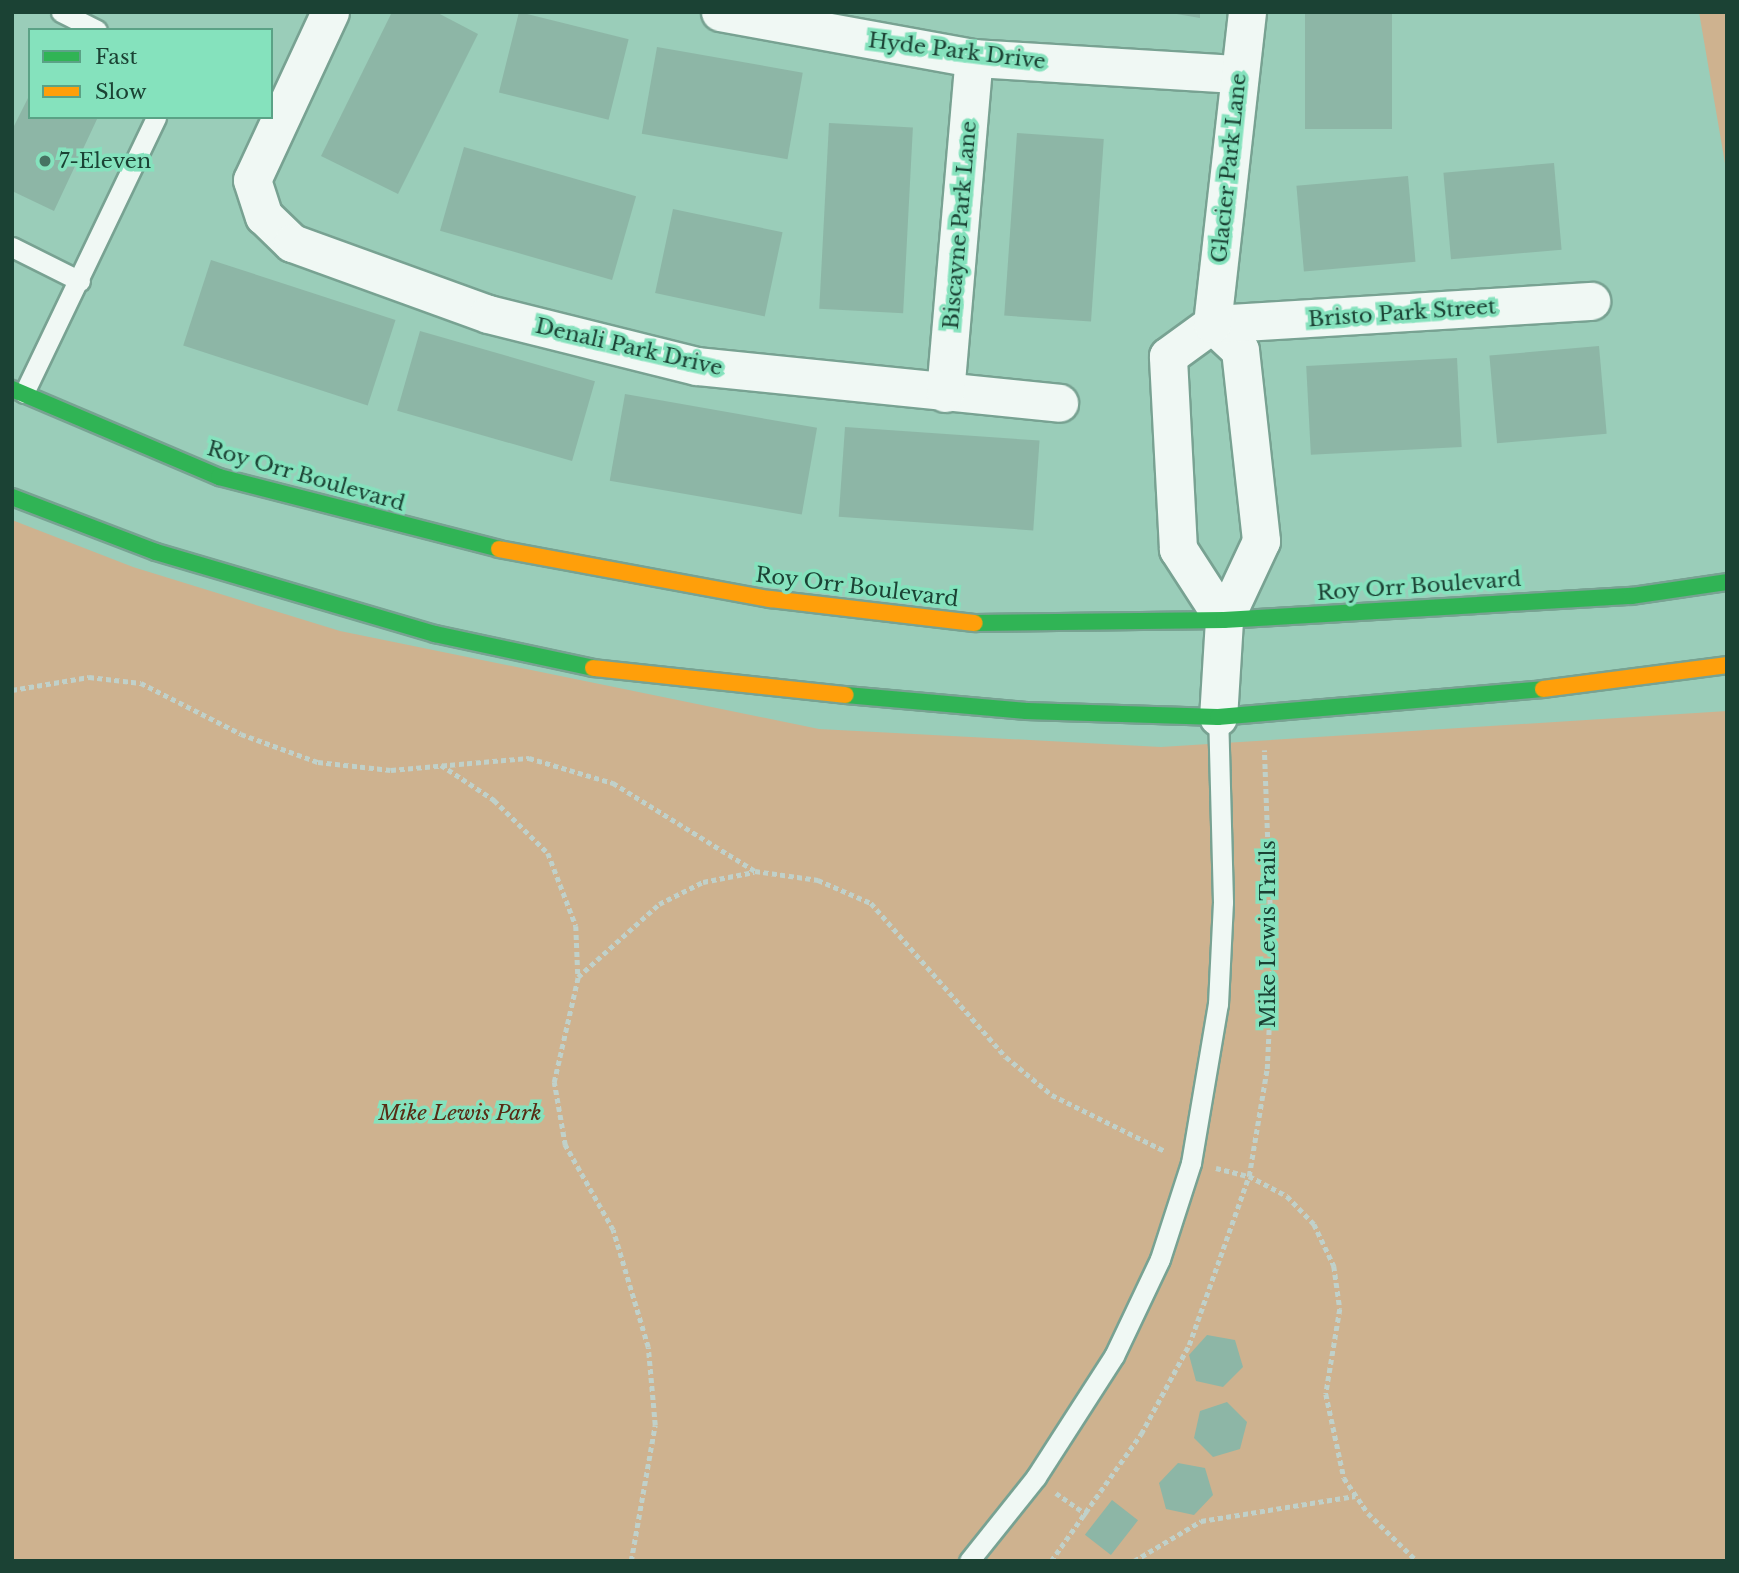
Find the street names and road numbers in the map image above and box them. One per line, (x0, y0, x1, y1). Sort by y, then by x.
street label: Hyde Park Drive (867, 28, 1047, 74)
street label: Glacier Park Lane (1206, 71, 1252, 265)
street label: Biscayne Park Lane (938, 120, 982, 330)
street label: Bristo Park Street (1307, 294, 1497, 332)
street label: Denali Park Drive (533, 313, 725, 381)
street label: Roy Orr Boulevard (204, 436, 408, 516)
street label: Roy Orr Boulevard (753, 562, 961, 612)
street label: Roy Orr Boulevard (1316, 566, 1522, 606)
street label: Mike Lewis Trails (1255, 840, 1281, 1028)

